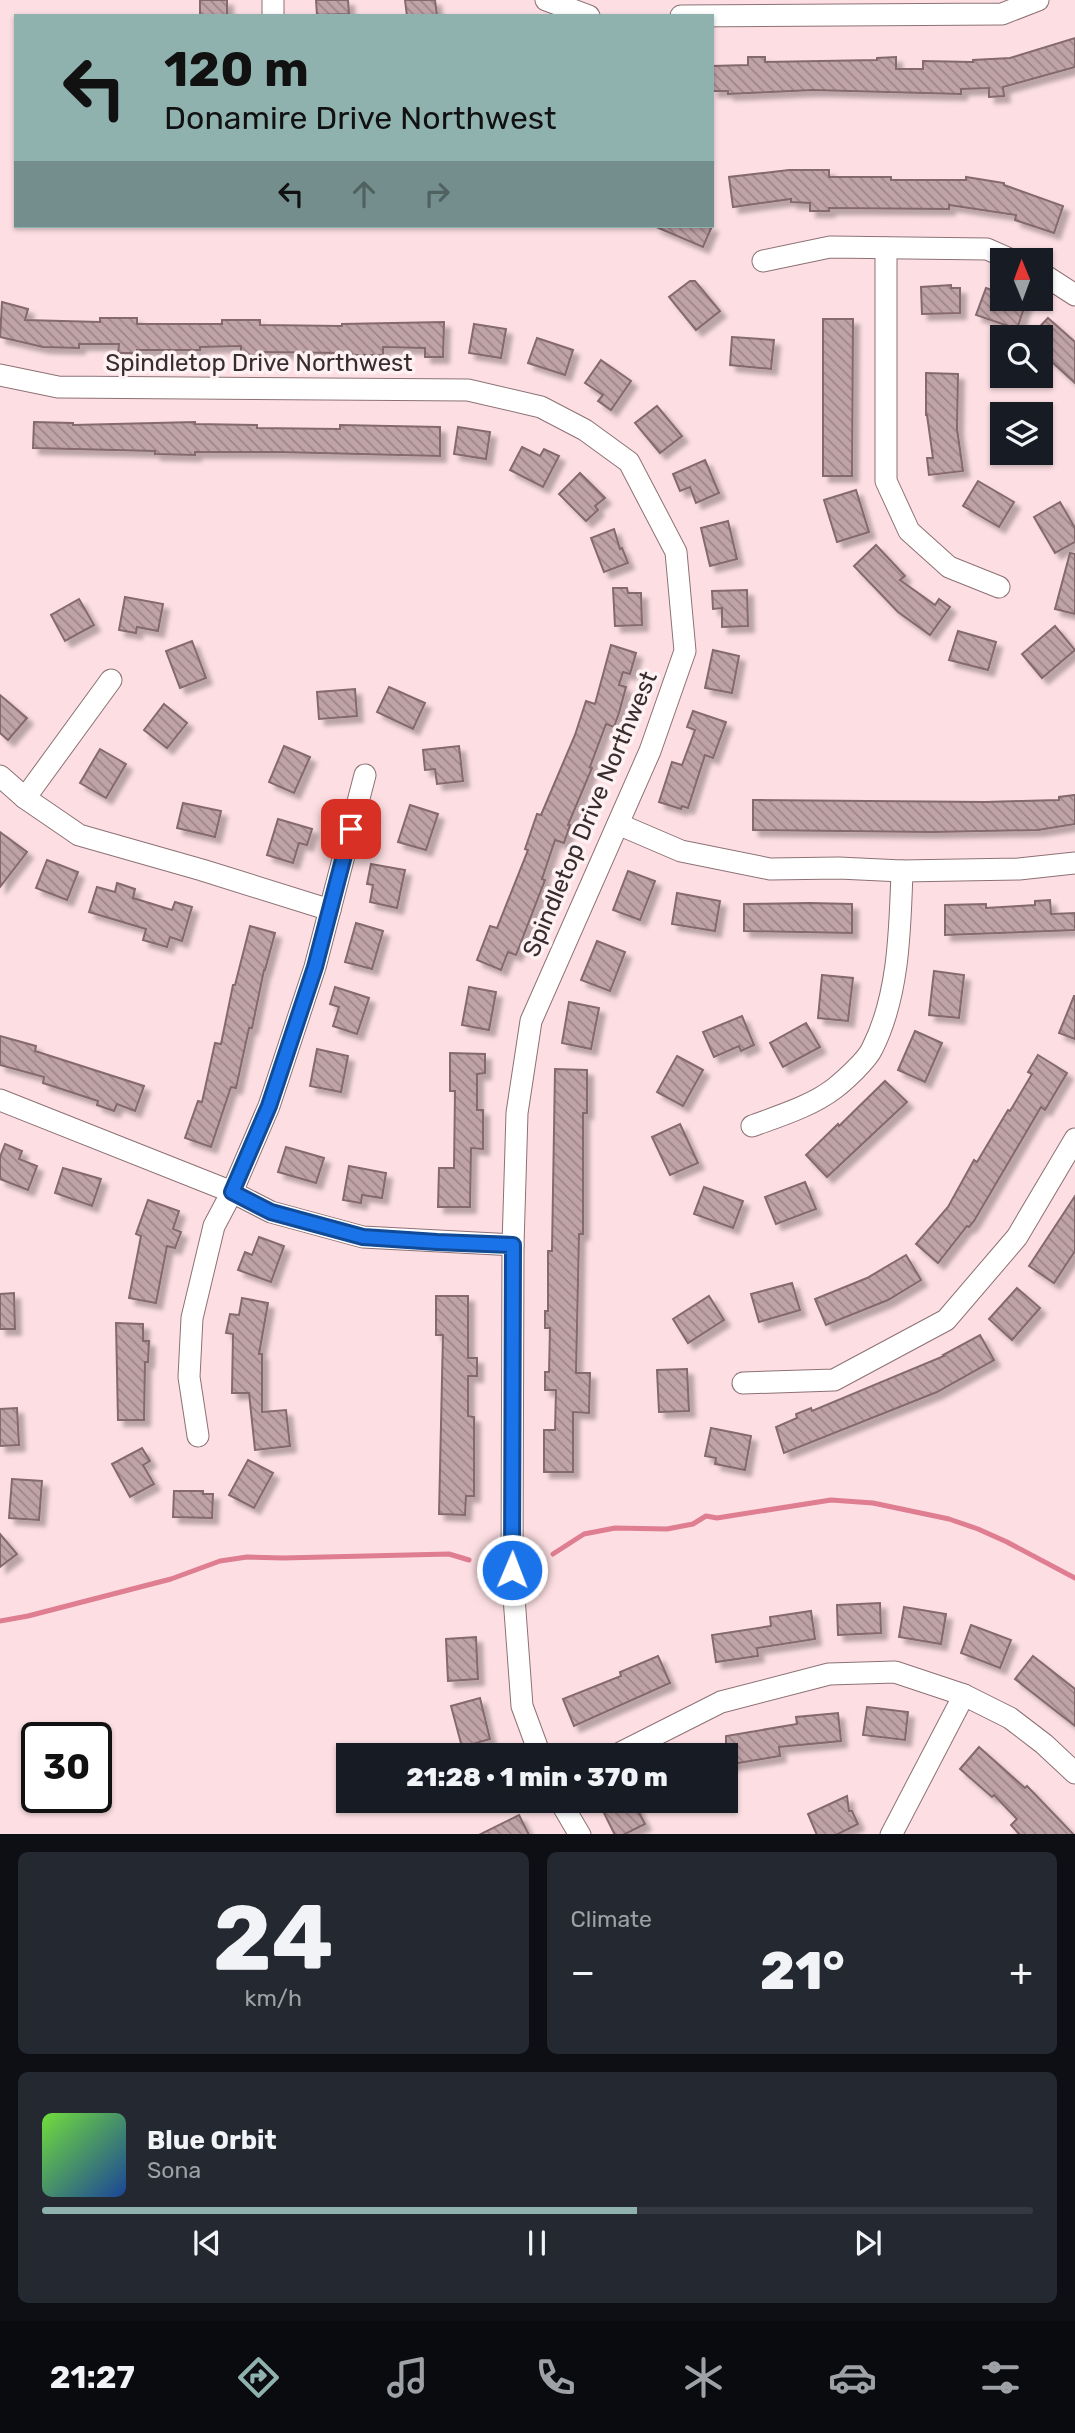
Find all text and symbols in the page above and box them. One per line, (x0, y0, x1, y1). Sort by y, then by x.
text: 120 m (164, 40, 309, 98)
icon: left (49, 42, 140, 133)
text: Donamire Drive Northwest (164, 99, 557, 137)
icon: left (272, 175, 310, 213)
icon: ahead (345, 175, 383, 213)
icon: right (418, 175, 456, 213)
north arrow (990, 248, 1054, 312)
map controls (990, 248, 1053, 465)
button: search (990, 325, 1053, 388)
street label: Spindletop Drive Northwest (105, 349, 413, 377)
button: layers (990, 402, 1053, 465)
street label: Spindletop Drive Northwest (517, 667, 663, 961)
pin (321, 799, 381, 859)
icon: arrive (332, 810, 370, 848)
position arrow (475, 1533, 549, 1607)
speed limit sign: 30 (21, 1722, 112, 1813)
text: 21:28 · 1 min · 370 m (406, 1762, 668, 1793)
text: 24 (213, 1884, 334, 1992)
text: Climate (571, 1905, 652, 1933)
text: 21° (760, 1940, 844, 2002)
text: − (571, 1949, 595, 1995)
text: + (1009, 1949, 1033, 1995)
text: km/h (245, 1984, 302, 2012)
text: Blue Orbit (147, 2125, 277, 2156)
text: Sona (147, 2156, 201, 2184)
icon: previous (188, 2224, 226, 2262)
icon: pause (518, 2224, 556, 2262)
icon: next (849, 2224, 887, 2262)
icon: directions (234, 2353, 283, 2402)
icon: music (383, 2353, 432, 2402)
icon: phone (531, 2353, 580, 2402)
icon: climate (679, 2353, 728, 2402)
icon: car (828, 2353, 877, 2402)
icon: filters (976, 2353, 1025, 2402)
text: 21:27 (50, 2358, 135, 2396)

